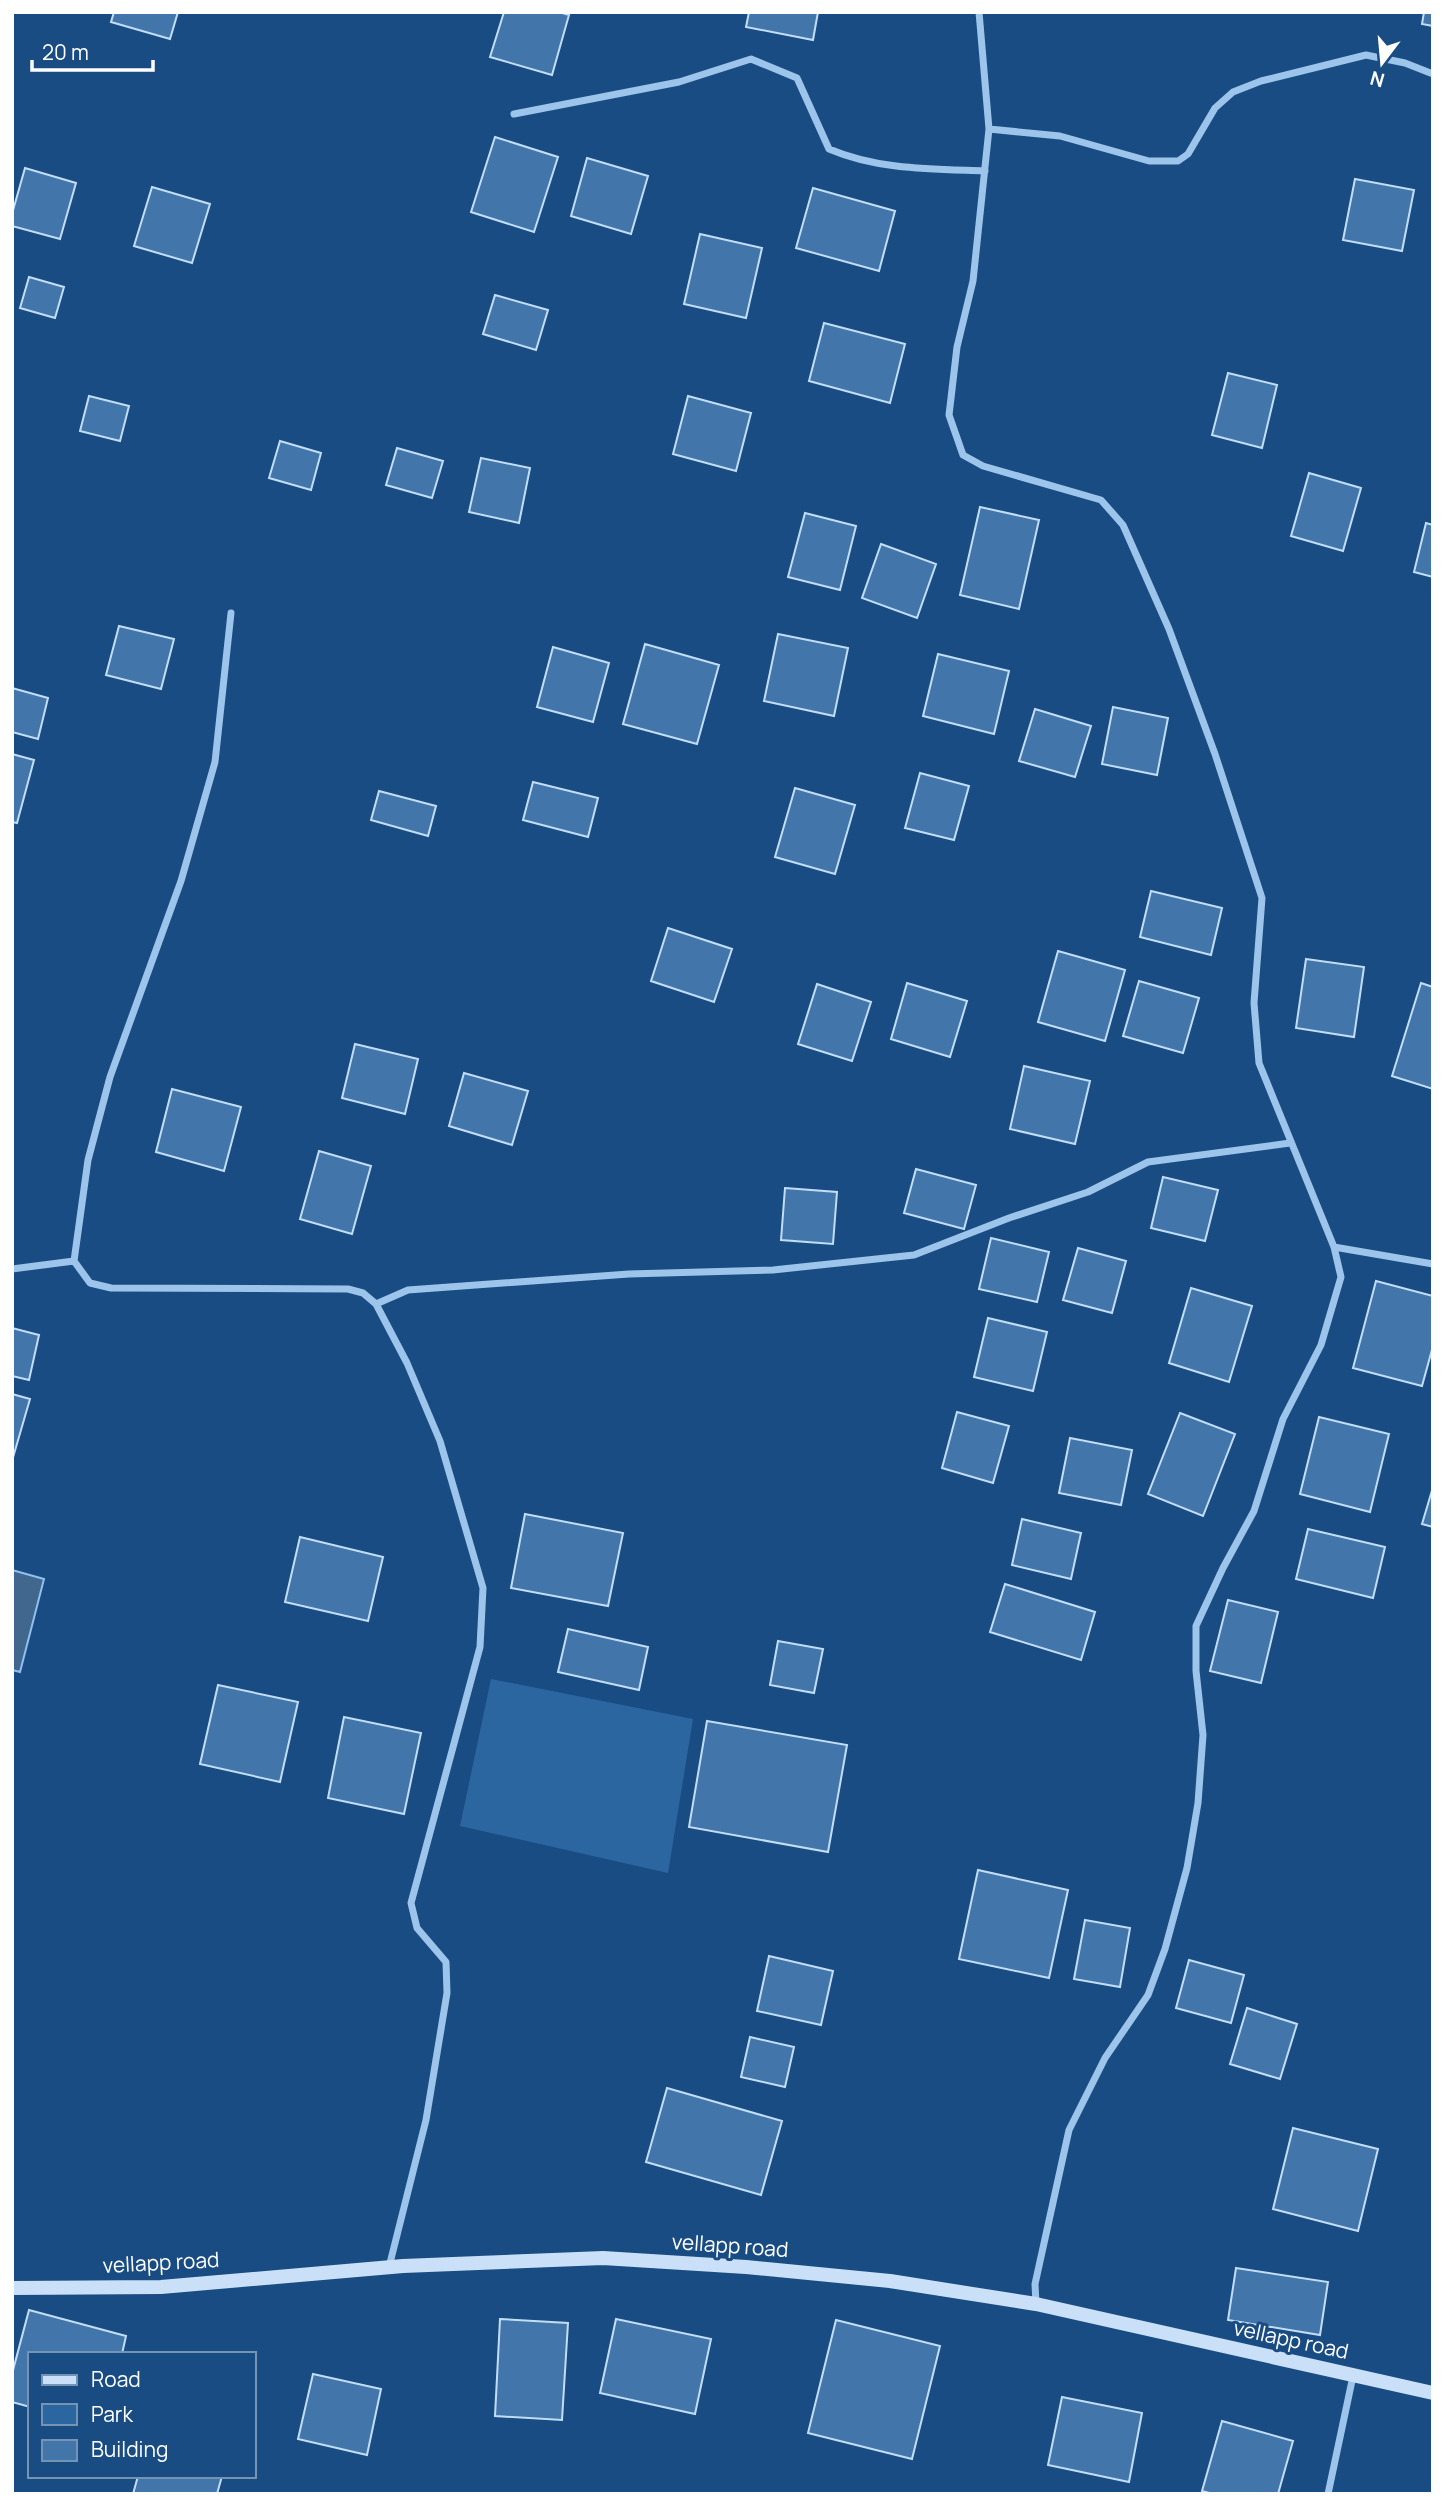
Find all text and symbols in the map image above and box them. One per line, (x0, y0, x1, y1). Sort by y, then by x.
scale bar (32, 28, 152, 72)
north arrow (1347, 28, 1417, 98)
text: 20 m (42, 38, 89, 66)
text: N (1367, 65, 1387, 94)
street label: vellapp road (671, 2227, 789, 2263)
street label: vellapp road (102, 2245, 220, 2279)
street label: vellapp road (1231, 2313, 1351, 2365)
legend (28, 2352, 256, 2478)
text: Road (91, 2365, 141, 2393)
text: Park (91, 2400, 133, 2428)
text: Building (91, 2435, 168, 2463)

